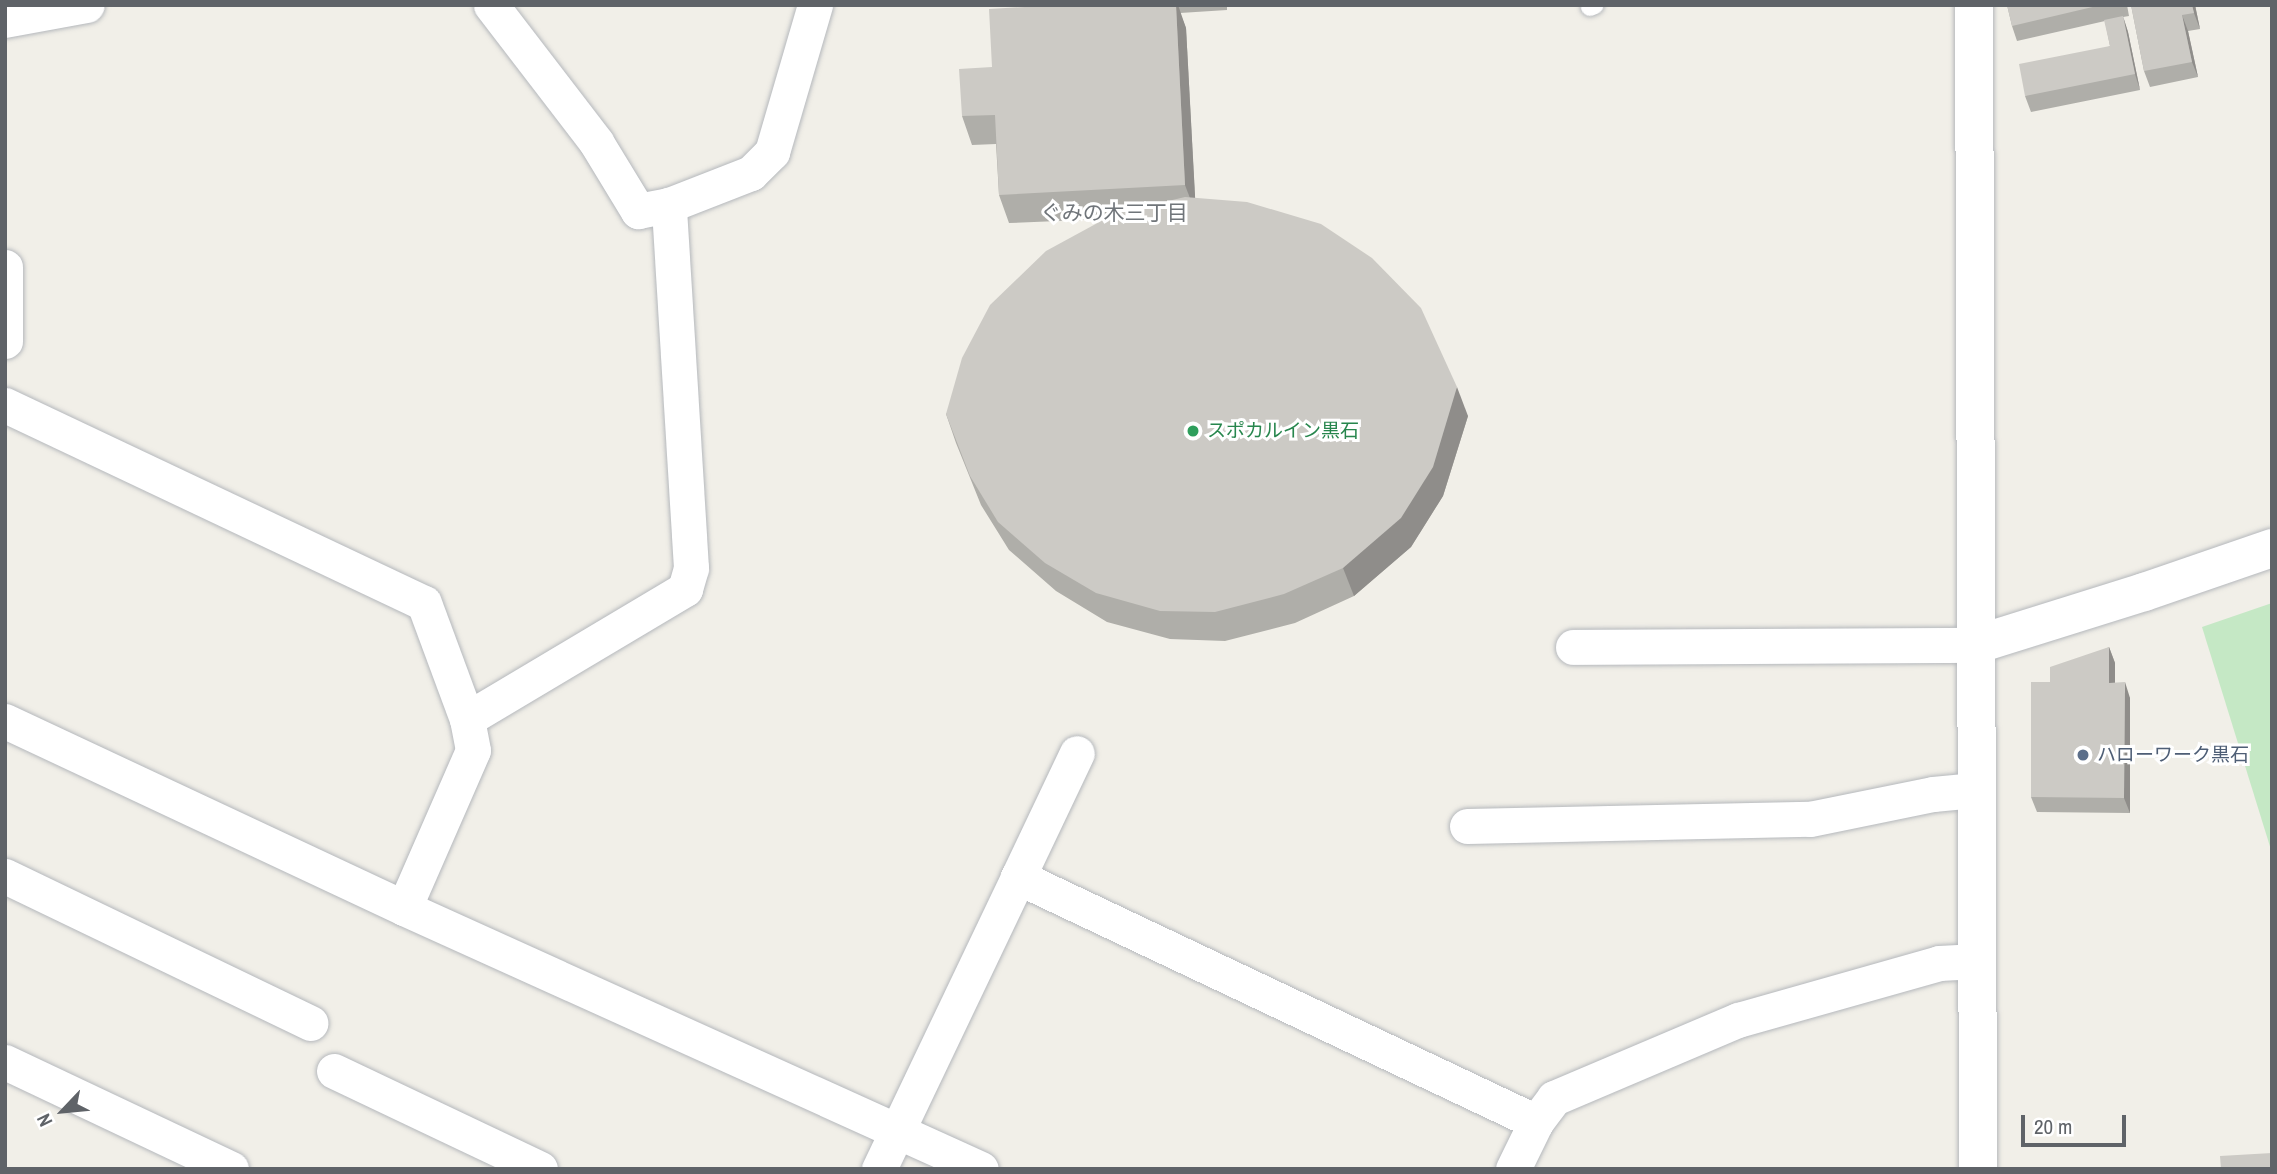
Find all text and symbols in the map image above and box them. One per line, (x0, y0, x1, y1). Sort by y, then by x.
district label: ぐみの木三丁目 (1041, 200, 1187, 226)
place label: スポカルイン黒石 (1207, 420, 1359, 442)
marker: スポカルイン黒石 (1185, 423, 1201, 439)
place label: ハローワーク黒石 (2097, 744, 2249, 766)
marker: ハローワーク黒石 (2075, 747, 2091, 763)
north arrow (28, 1076, 98, 1146)
scale bar (2025, 1100, 2130, 1144)
text: N (30, 1109, 58, 1131)
text: 20 m (2034, 1112, 2072, 1141)

